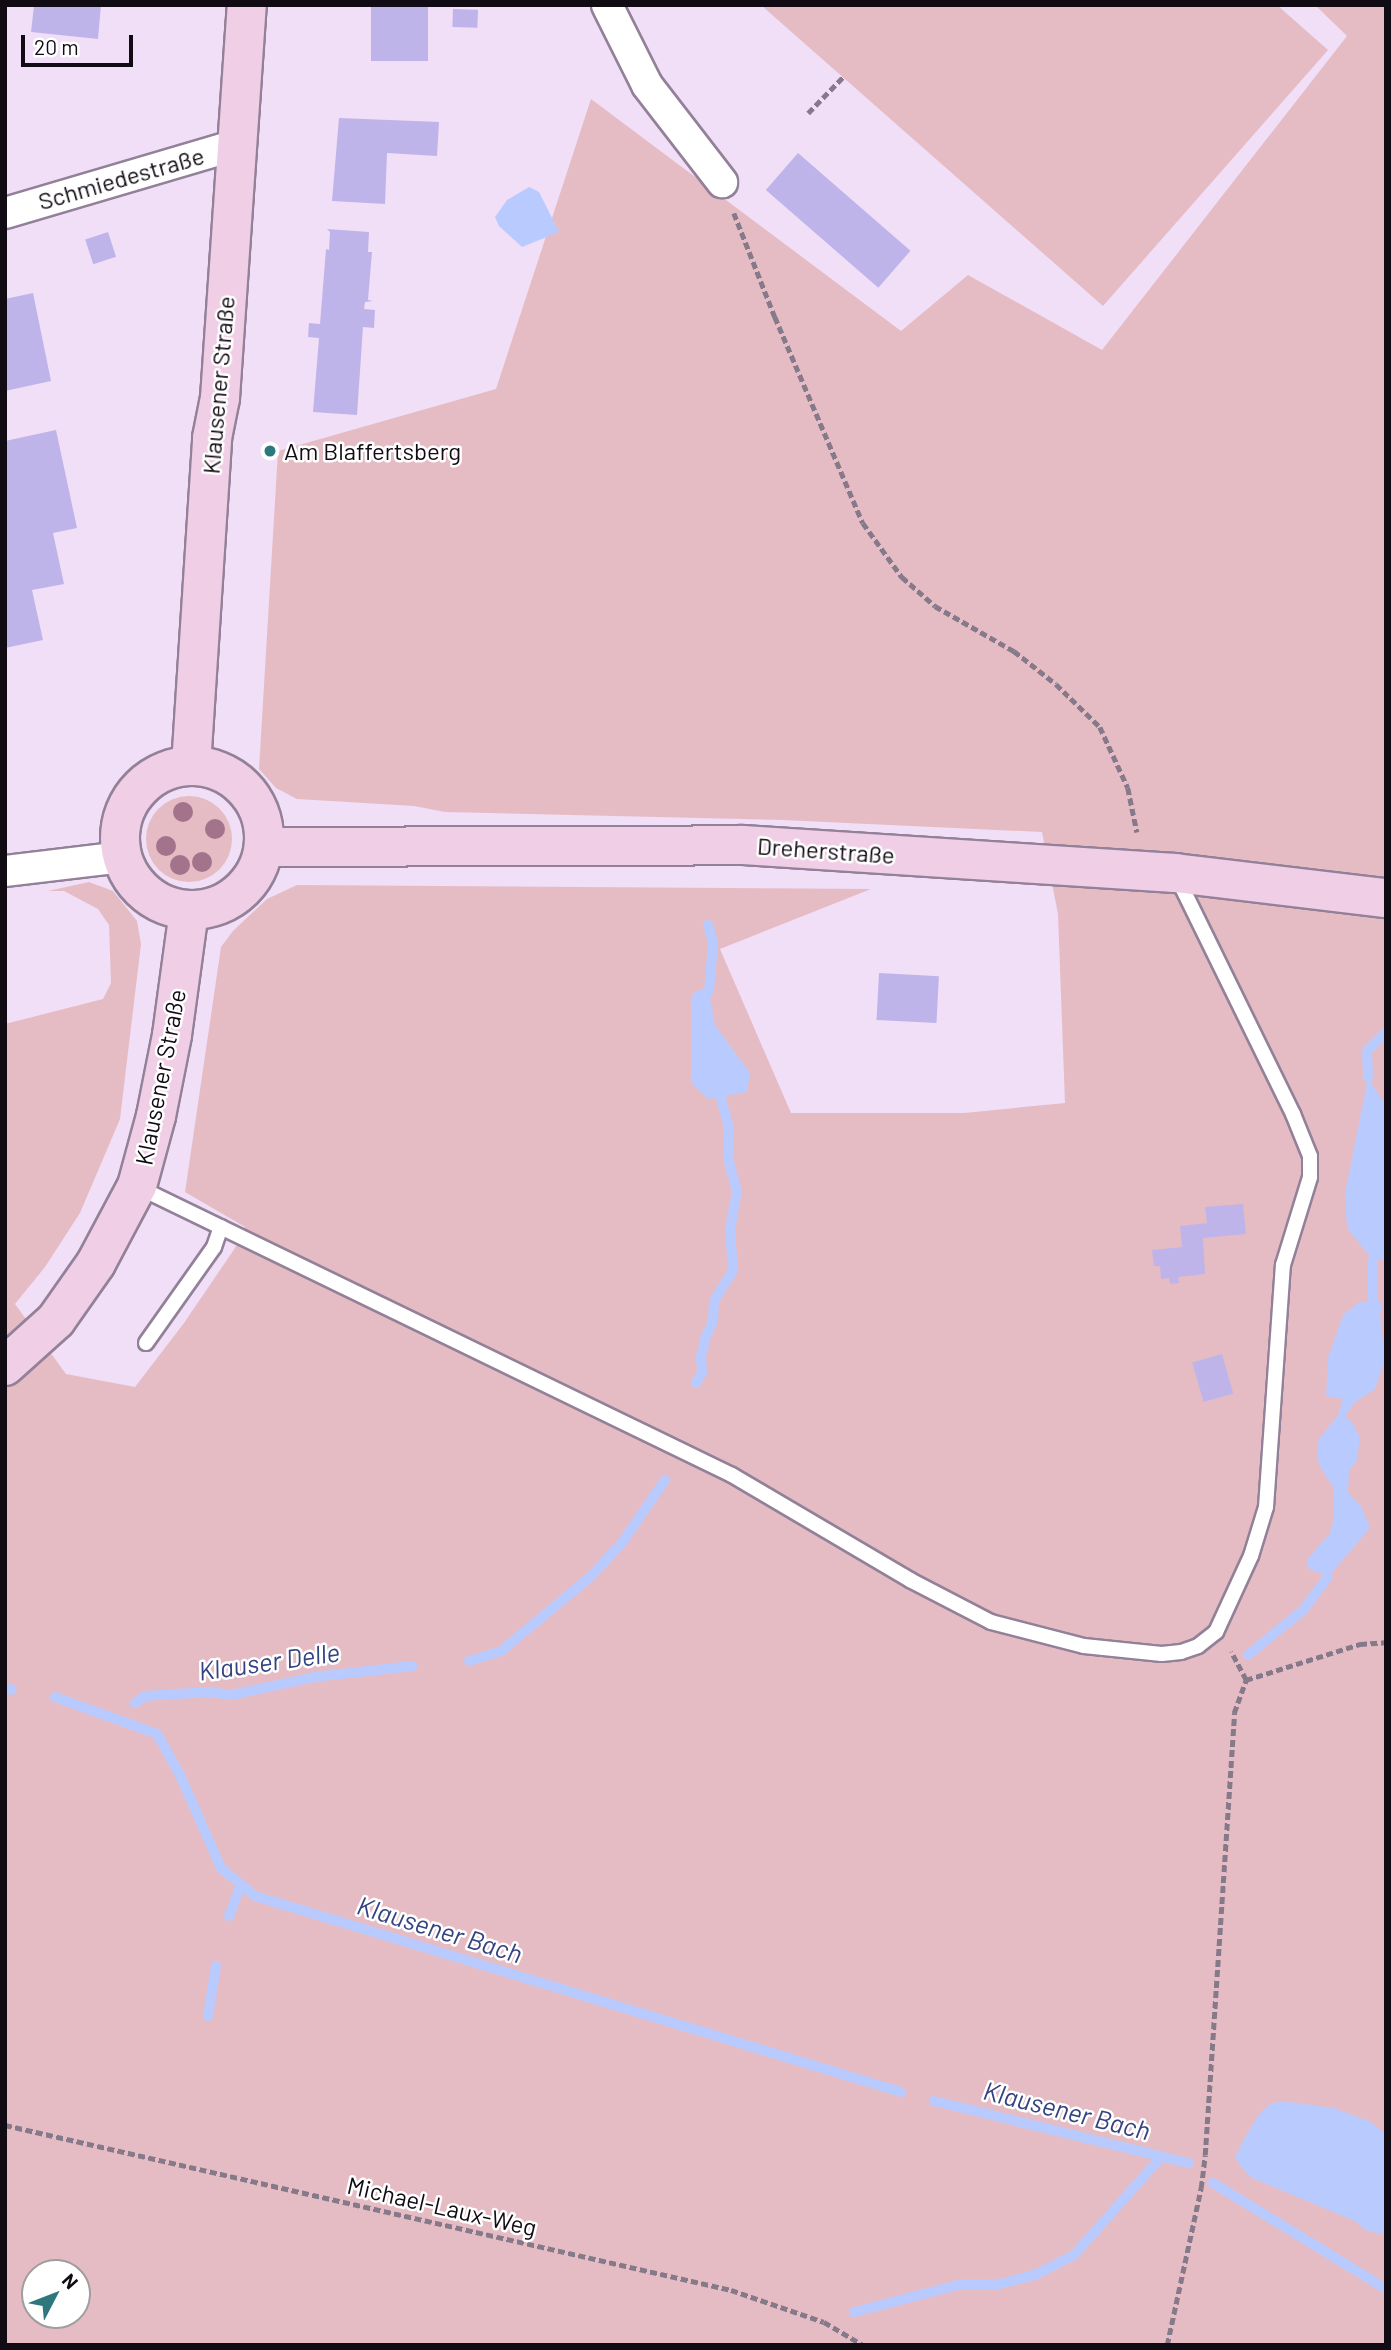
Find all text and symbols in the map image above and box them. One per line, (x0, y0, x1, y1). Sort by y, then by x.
scale bar (24, 21, 136, 65)
text: 20 m (34, 34, 79, 59)
street label: Schmiedestraße (35, 141, 207, 215)
street label: Klausener Straße (196, 295, 240, 475)
place label: Am Blaffertsberg (284, 437, 461, 465)
marker: Am Blaffertsberg (262, 443, 278, 459)
street label: Dreherstraße (756, 831, 896, 869)
street label: Klausener Straße (129, 987, 191, 1167)
water label: Klauser Delle (196, 1636, 342, 1686)
water label: Klausener Bach (354, 1889, 526, 1969)
water label: Klausener Bach (980, 2074, 1154, 2146)
street label: Michael-Laux-Weg (345, 2170, 539, 2242)
north arrow (21, 2259, 91, 2329)
text: N (58, 2269, 83, 2293)

